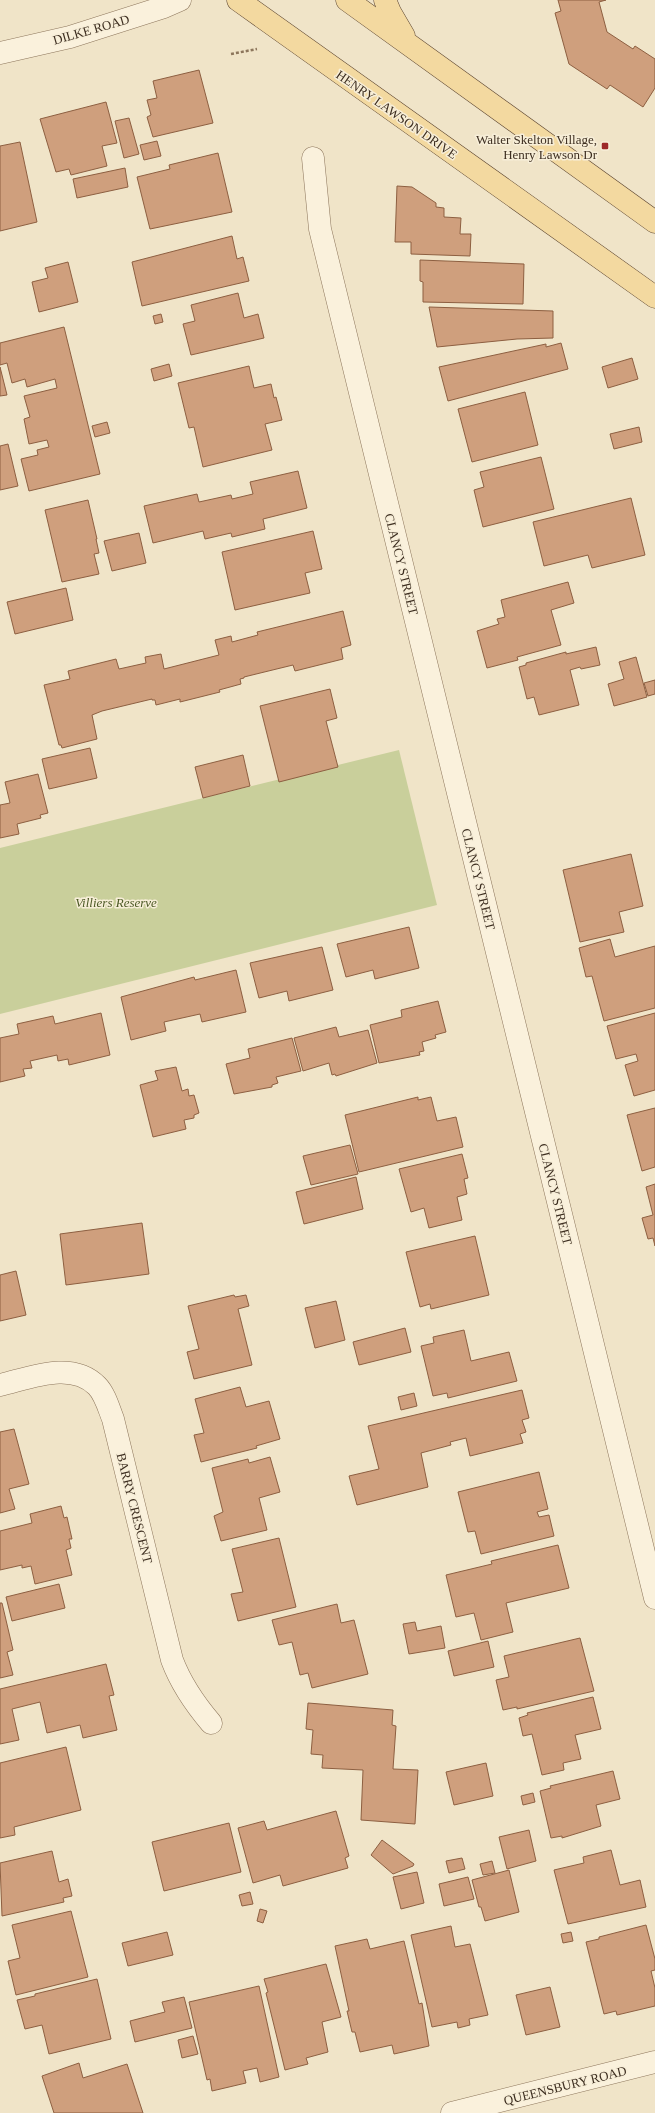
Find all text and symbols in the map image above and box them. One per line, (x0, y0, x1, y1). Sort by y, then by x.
street label: DILKE ROAD (51, 11, 131, 48)
street label: HENRY LAWSON DRIVE (333, 67, 460, 162)
place label: Walter Skelton Village, Henry Lawson Dr (476, 132, 598, 162)
marker: Walter Skelton Village, Henry Lawson Dr (600, 141, 610, 151)
street label: CLANCY STREET (382, 512, 421, 616)
street label: CLANCY STREET (459, 827, 498, 931)
park label: Villiers Reserve (75, 895, 157, 910)
street label: CLANCY STREET (536, 1142, 575, 1246)
street label: BARRY CRESCENT (114, 1451, 156, 1565)
street label: QUEENSBURY ROAD (502, 2063, 628, 2108)

